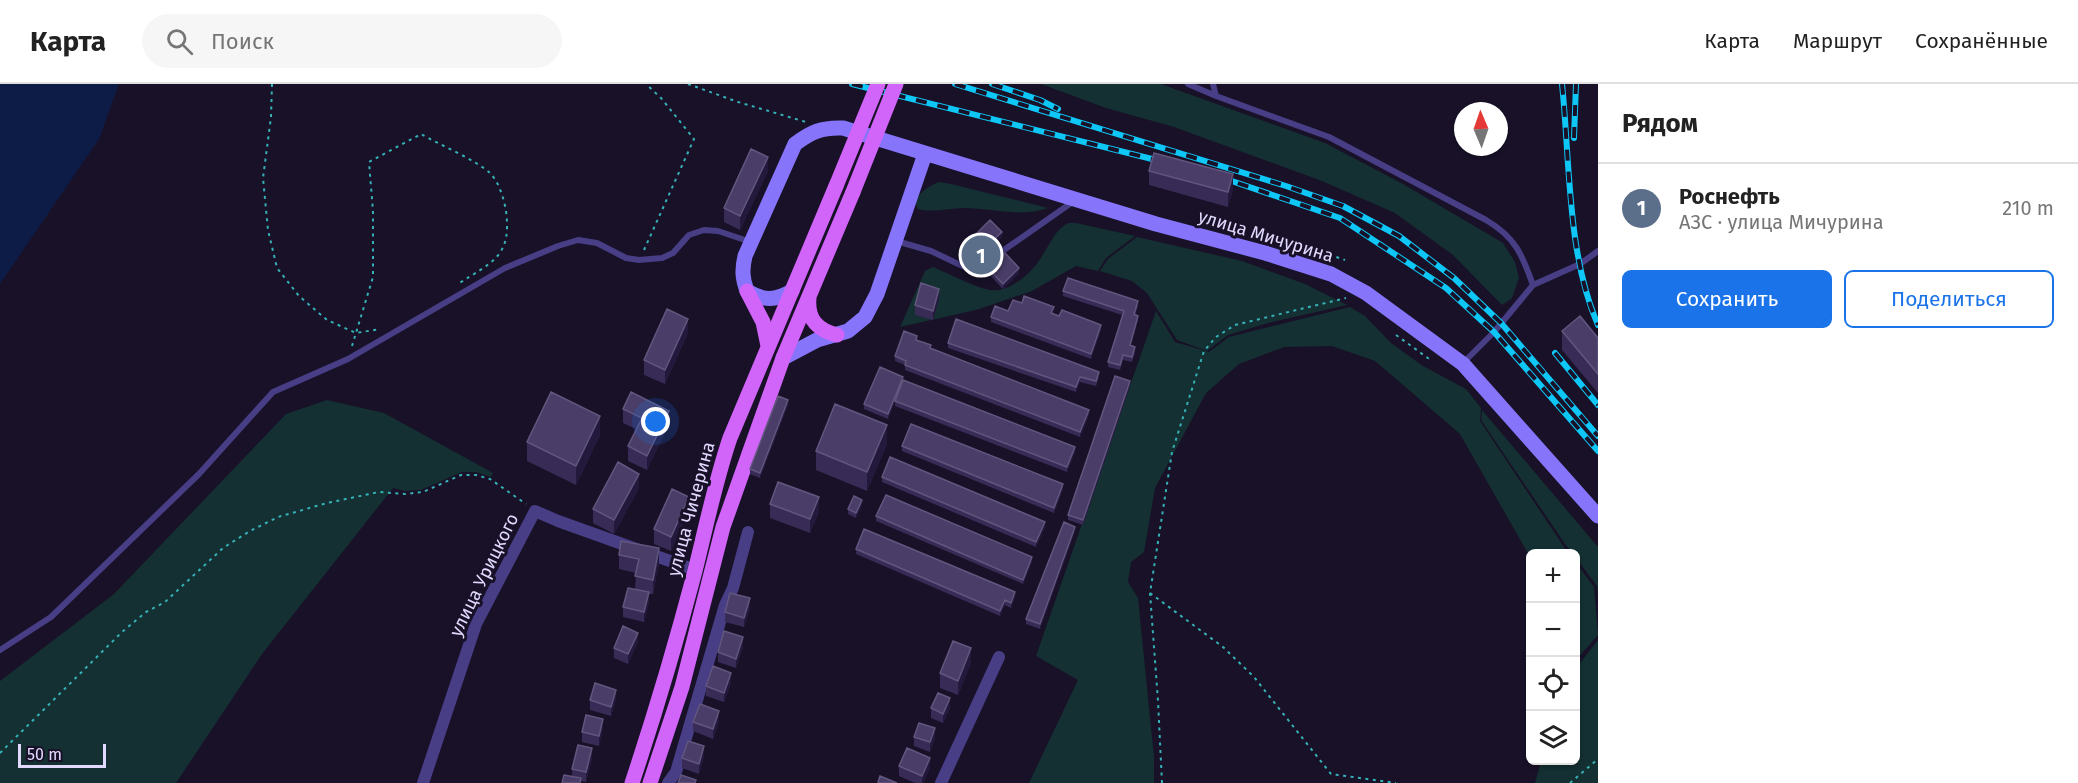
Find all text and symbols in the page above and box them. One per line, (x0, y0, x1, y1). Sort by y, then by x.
search box (142, 14, 562, 68)
text: Карта (30, 25, 106, 58)
icon: search (163, 25, 196, 58)
text: Поиск (211, 28, 274, 55)
text: Карта (1704, 28, 1760, 54)
text: Маршрут (1793, 28, 1882, 54)
text: Сохранённые (1915, 28, 2048, 54)
north arrow (1454, 102, 1508, 156)
text: Рядом (1622, 108, 1698, 139)
text: Роснефть (1679, 183, 1780, 210)
text: 1 (1637, 196, 1646, 220)
text: 210 m (2002, 196, 2054, 220)
street label: улица Мичурина (1196, 205, 1336, 267)
text: АЗС · улица Мичурина (1679, 210, 1884, 234)
pin: 1 (962, 232, 1000, 278)
button: Сохранить (1622, 270, 1832, 328)
button: Поделиться (1844, 270, 2054, 328)
your location (641, 407, 670, 436)
street label: улица Чичерина (662, 439, 720, 579)
street label: улица Урицкого (445, 510, 523, 640)
map controls (1526, 549, 1580, 765)
button: + (1526, 549, 1580, 603)
button: − (1526, 603, 1580, 657)
button: locate (1526, 657, 1580, 711)
button: layers (1526, 711, 1580, 765)
scale bar (18, 741, 106, 768)
text: 50 m (27, 745, 62, 764)

